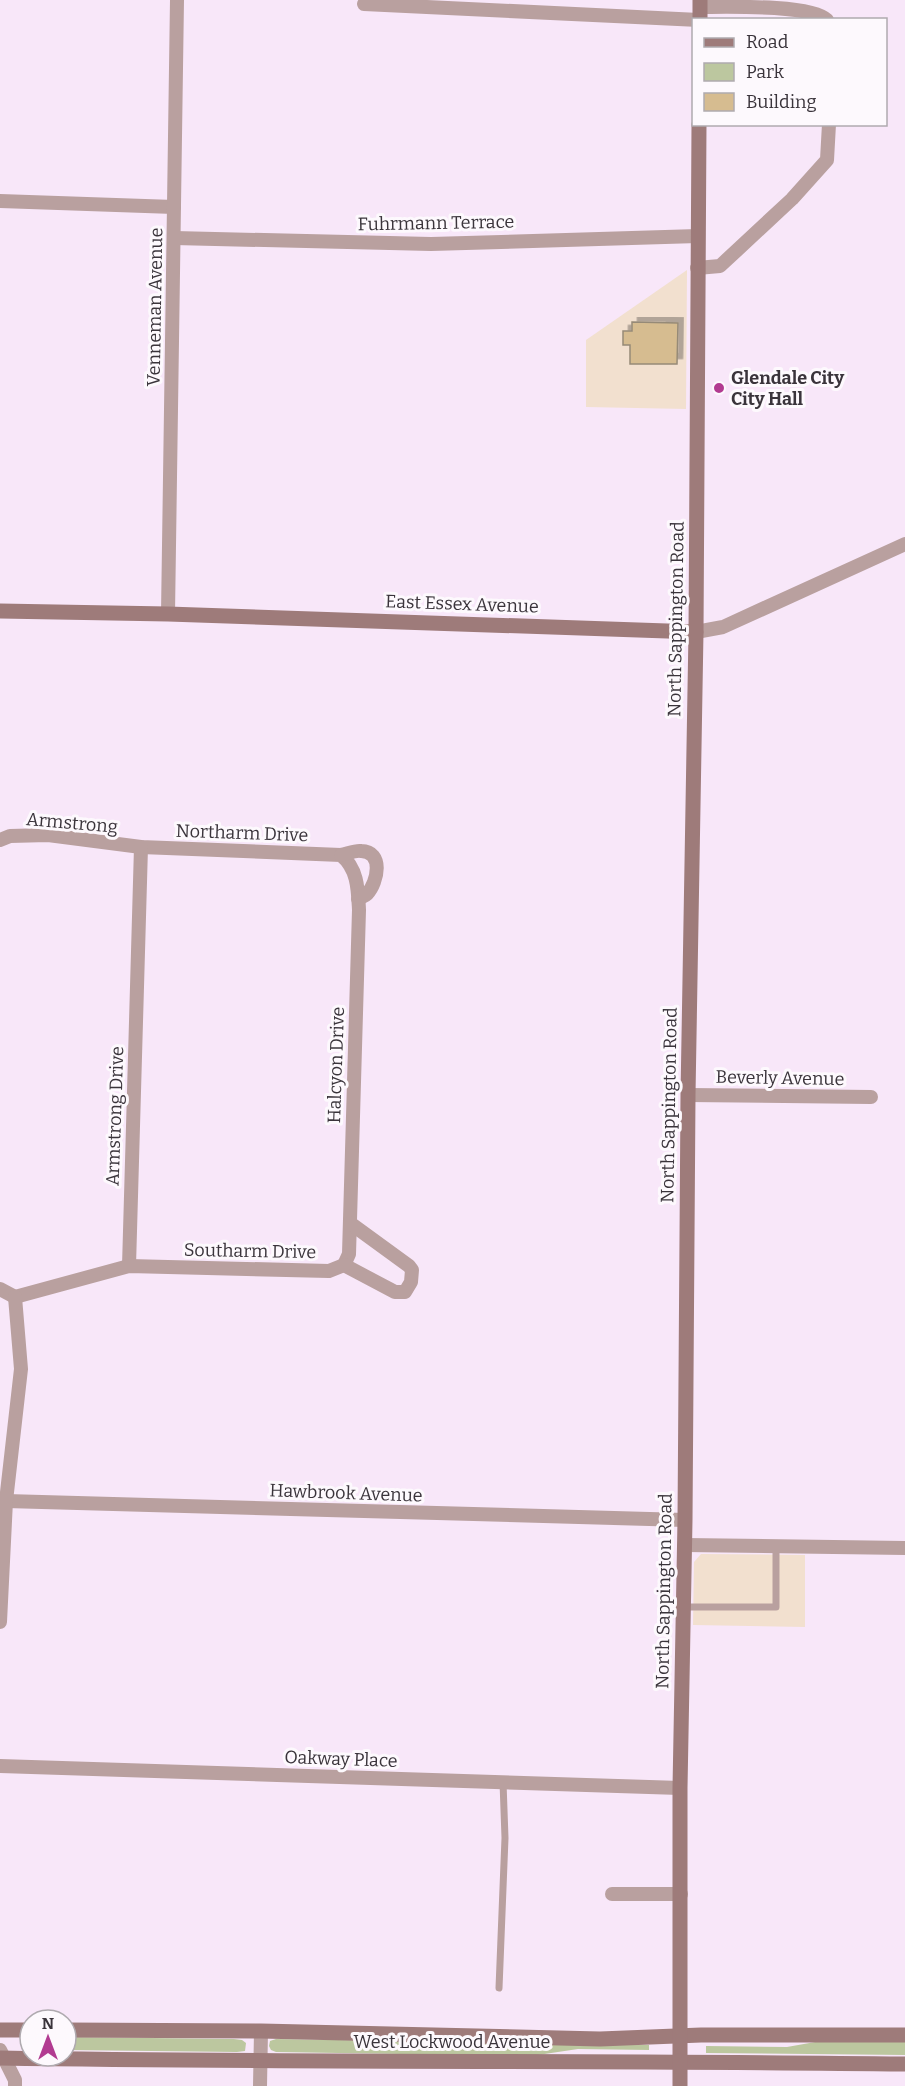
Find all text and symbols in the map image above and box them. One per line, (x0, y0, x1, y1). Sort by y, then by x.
legend (692, 18, 887, 126)
text: Road (746, 31, 789, 53)
text: Park (746, 61, 785, 83)
text: Building (746, 91, 817, 113)
street label: Fuhrmann Terrace (358, 211, 514, 235)
street label: Venneman Avenue (143, 227, 167, 387)
place label: Glendale City City Hall (731, 367, 845, 410)
marker: Glendale City City Hall (712, 381, 726, 395)
street label: North Sappington Road (663, 521, 689, 717)
street label: East Essex Avenue (385, 590, 539, 618)
street label: Armstrong (25, 808, 119, 838)
street label: Northarm Drive (175, 820, 309, 846)
street label: Halcyon Drive (323, 1006, 349, 1124)
street label: North Sappington Road (656, 1007, 682, 1203)
street label: Armstrong Drive (102, 1046, 128, 1186)
street label: Beverly Avenue (715, 1066, 845, 1090)
street label: Southarm Drive (184, 1239, 316, 1263)
street label: Hawbrook Avenue (269, 1479, 423, 1507)
street label: North Sappington Road (651, 1493, 677, 1689)
street label: Oakway Place (284, 1746, 398, 1772)
north arrow (18, 2008, 78, 2068)
text: N (42, 2014, 54, 2033)
street label: West Lockwood Avenue (354, 2031, 550, 2053)

